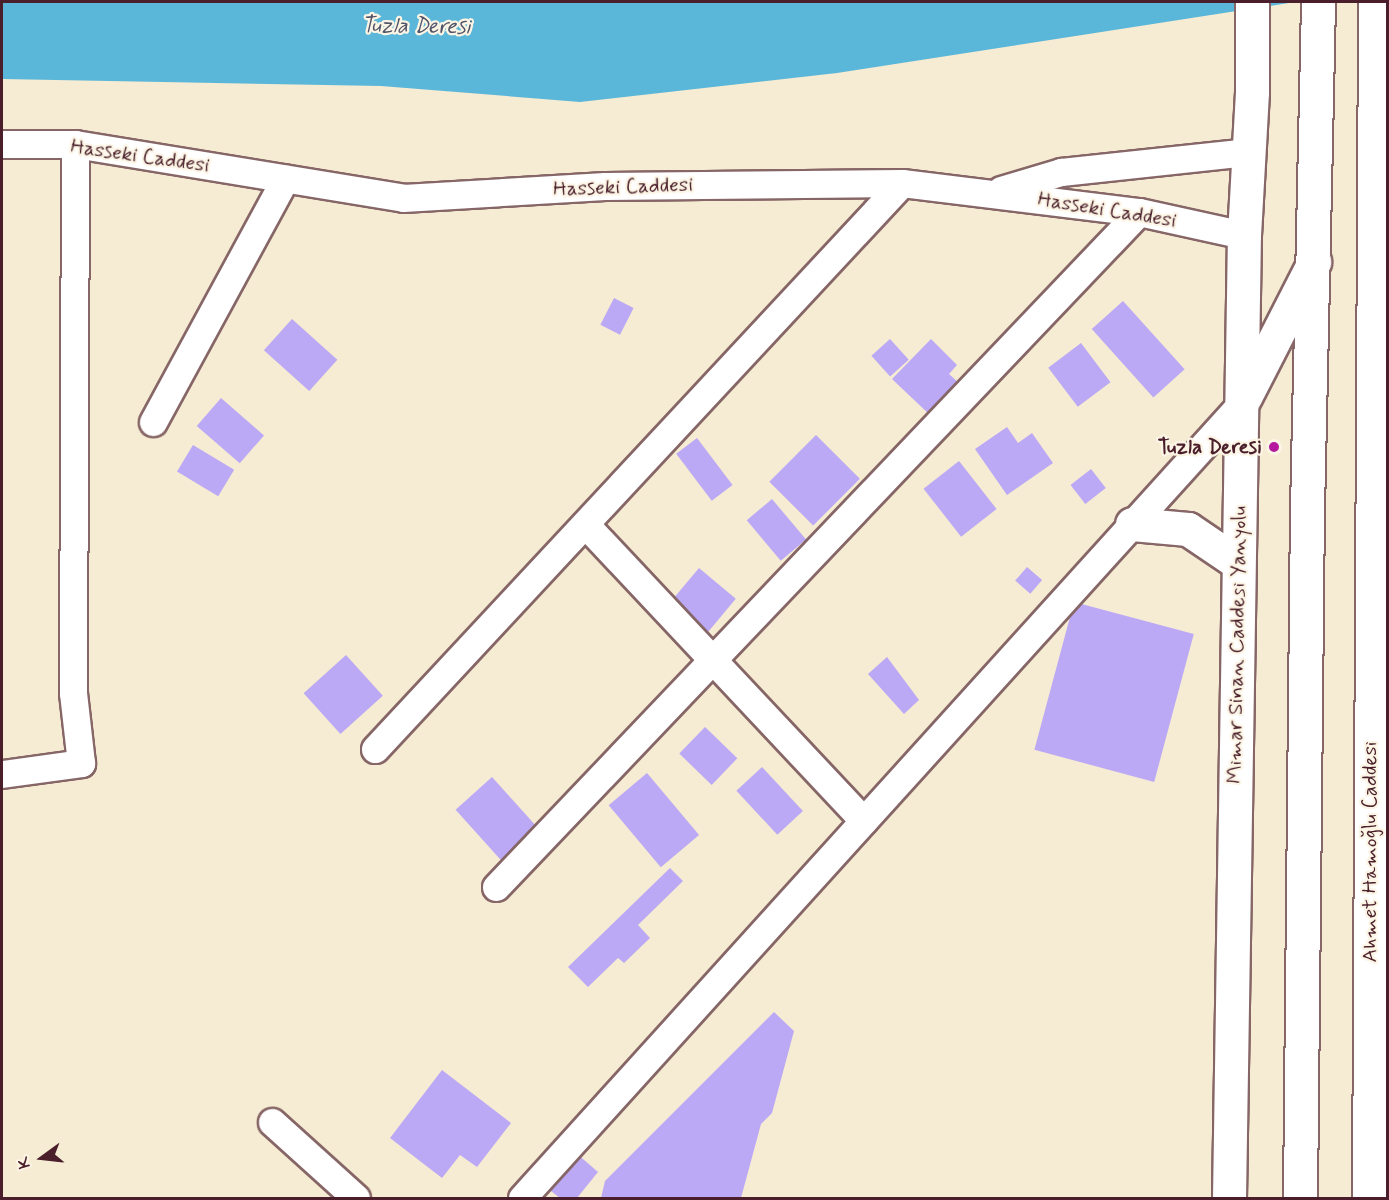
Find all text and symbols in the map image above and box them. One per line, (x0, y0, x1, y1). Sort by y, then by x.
water label: Tuzla Deresi (361, 13, 471, 41)
street label: Hasseki Caddesi (67, 133, 213, 179)
street label: Hasseki Caddesi (551, 172, 695, 202)
street label: Hasseki Caddesi (1034, 186, 1180, 234)
place label: Tuzla Deresi (1157, 434, 1262, 460)
marker: Tuzla Deresi (1267, 440, 1281, 454)
street label: Mimar Sinan Caddesi Yanyolu (1222, 507, 1252, 783)
street label: Ahmet Hamoğlu Caddesi (1357, 740, 1383, 964)
north arrow (12, 1128, 72, 1188)
text: K (13, 1155, 36, 1171)

